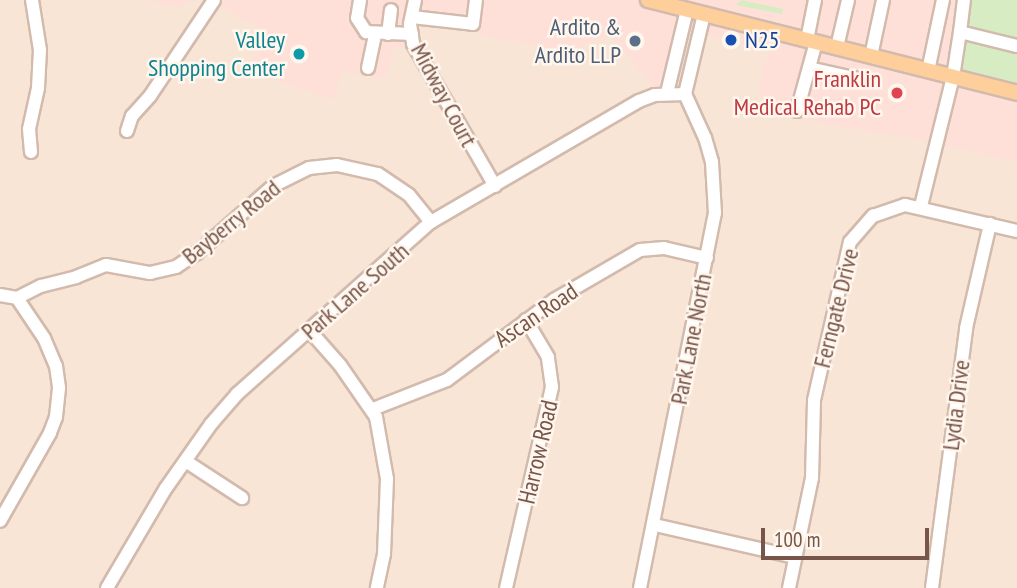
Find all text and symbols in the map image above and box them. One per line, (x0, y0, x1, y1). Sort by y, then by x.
place label: Ardito & Ardito LLP (535, 13, 621, 69)
place label: Valley Shopping Center (148, 26, 285, 82)
place label: N25 (745, 26, 780, 54)
marker: N25 (723, 32, 739, 48)
marker: Ardito & Ardito LLP (627, 33, 643, 49)
street label: Midway Court (405, 38, 483, 152)
marker: Valley Shopping Center (291, 46, 307, 62)
place label: Franklin Medical Rehab PC (734, 65, 881, 121)
marker: Franklin Medical Rehab PC (887, 83, 907, 103)
street label: Bayberry Road (176, 174, 286, 270)
street label: Park Lane South (295, 236, 415, 346)
street label: Ferngate Drive (807, 245, 865, 371)
street label: Park Lane North (664, 271, 718, 407)
street label: Ascan Road (489, 277, 583, 353)
street label: Lydia Drive (936, 358, 976, 452)
street label: Harrow Road (512, 397, 564, 507)
scale bar (765, 514, 933, 558)
text: 100 m (774, 526, 820, 553)

